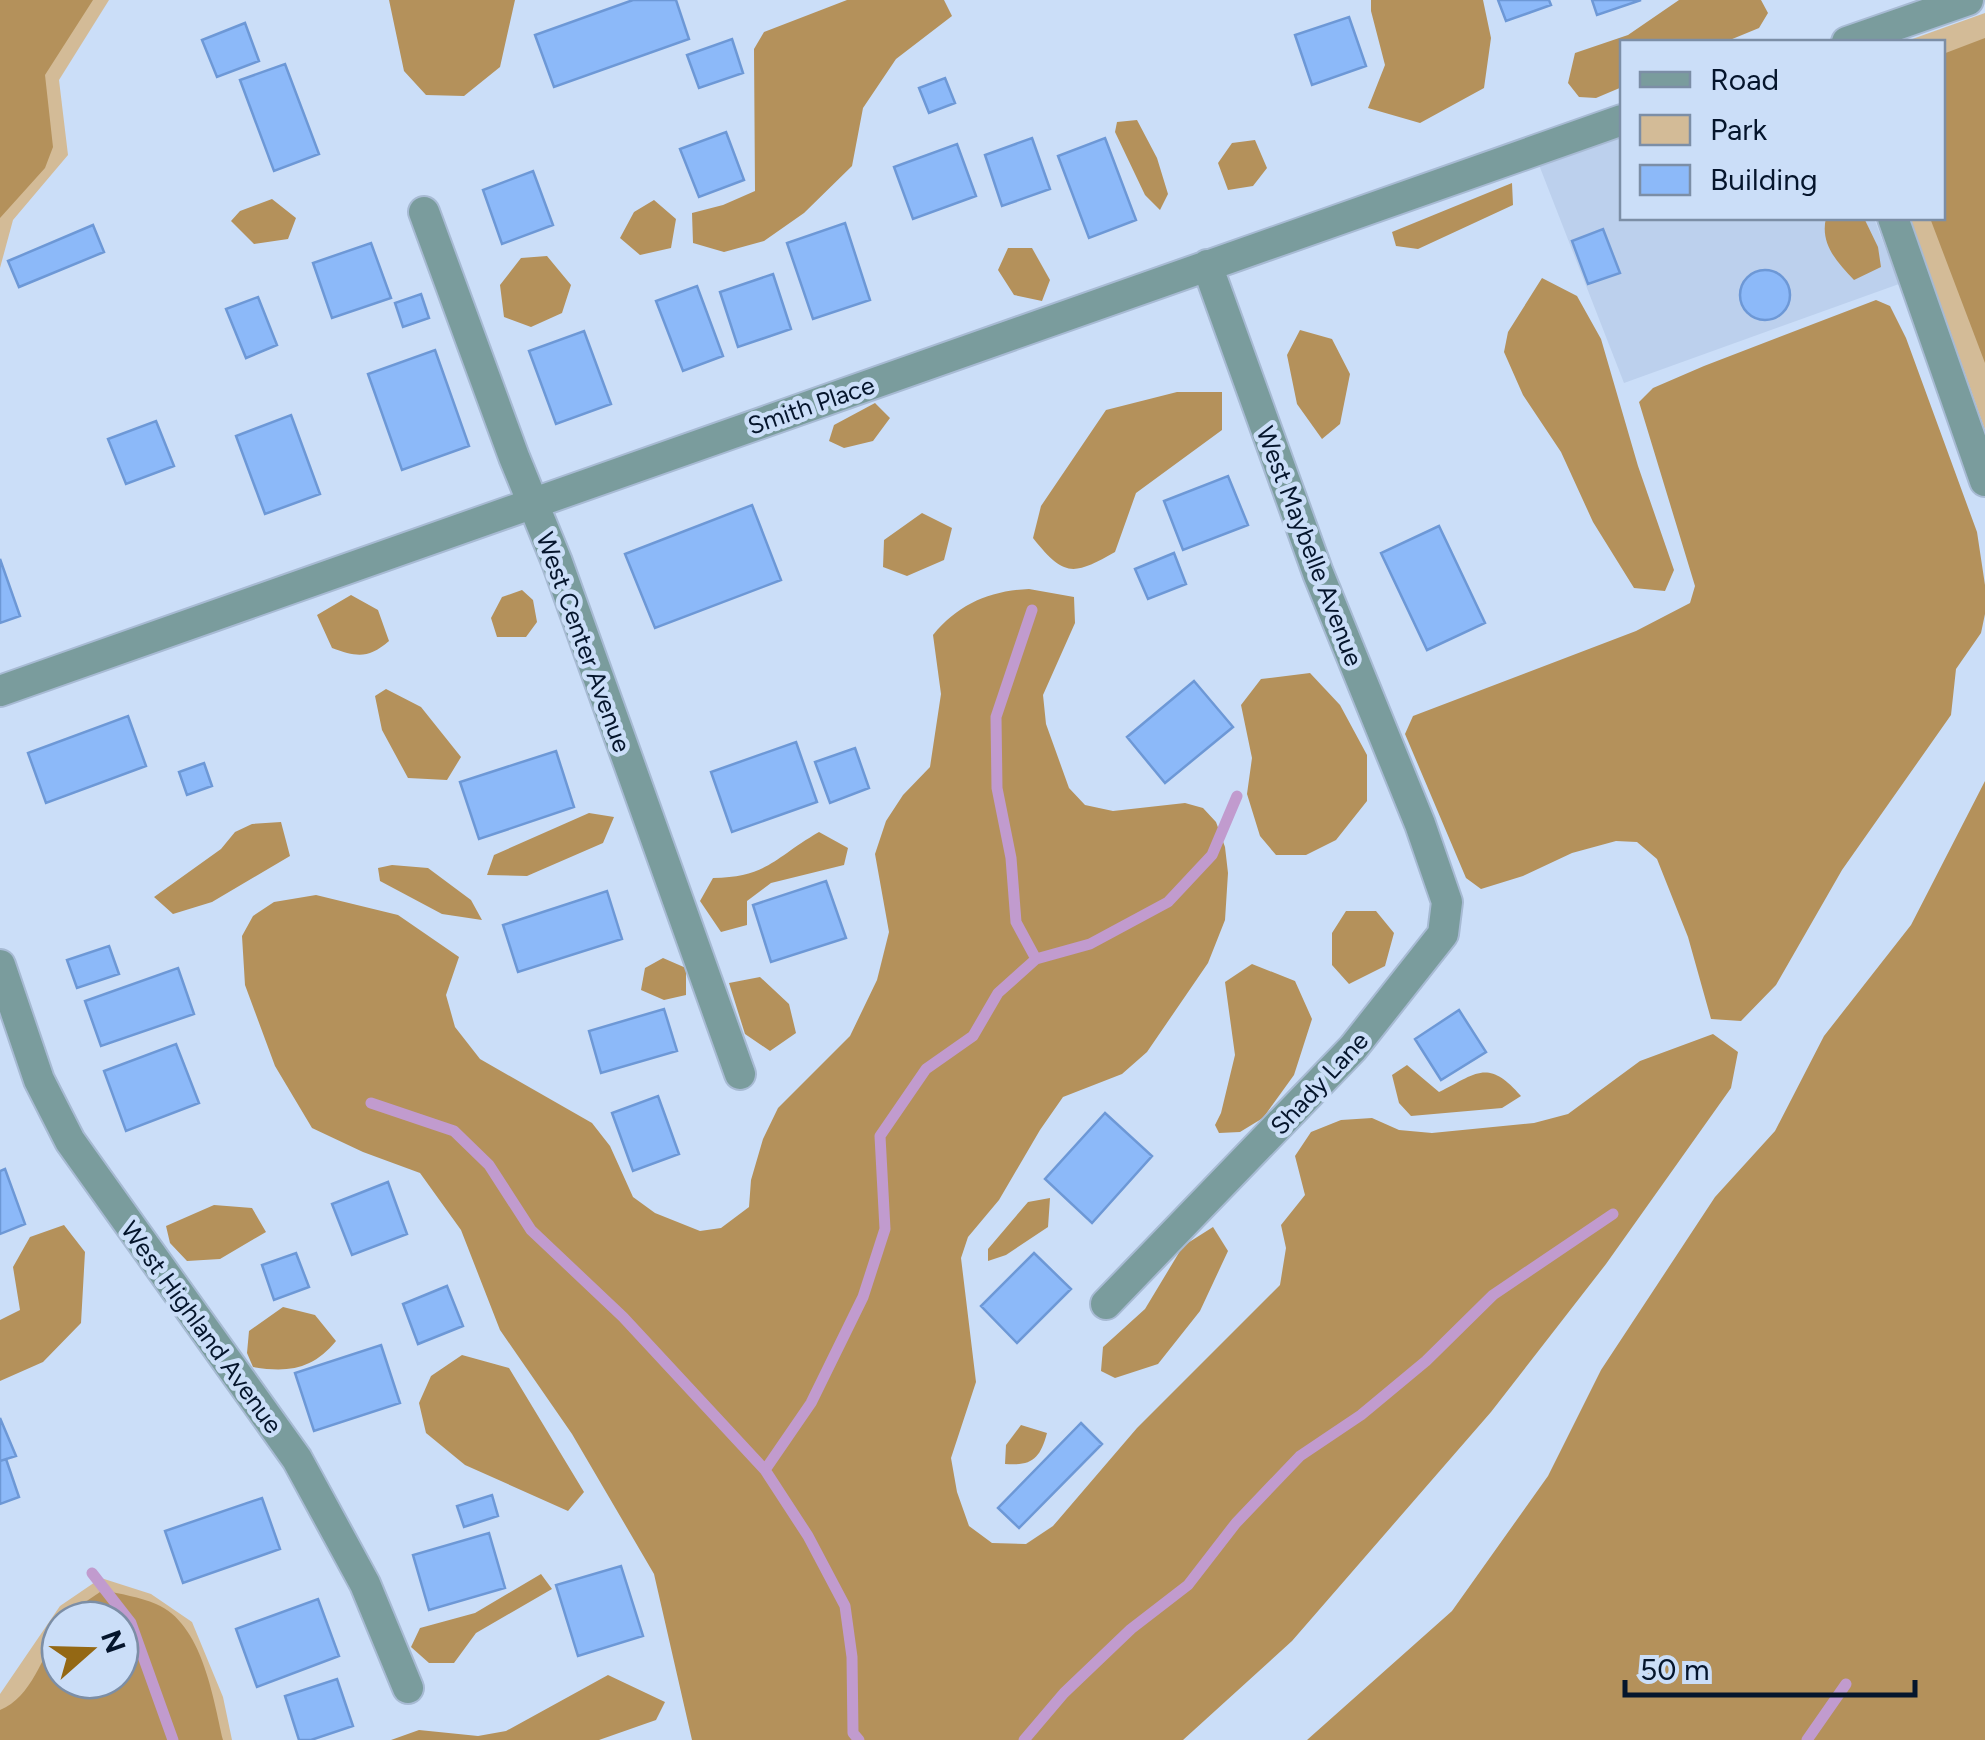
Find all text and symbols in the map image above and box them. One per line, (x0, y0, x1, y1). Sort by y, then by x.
legend (1620, 40, 1945, 220)
text: Road (1710, 61, 1779, 98)
text: Park (1710, 111, 1768, 148)
text: Building (1710, 161, 1818, 198)
street label: Smith Place (744, 369, 878, 441)
street label: West Maybelle Avenue (1250, 422, 1370, 670)
street label: West Center Avenue (530, 528, 638, 756)
street label: Shady Lane (1264, 1025, 1374, 1141)
street label: West Highland Avenue (115, 1215, 289, 1439)
north arrow (40, 1600, 140, 1700)
text: N (94, 1625, 133, 1657)
scale bar (1625, 1635, 1915, 1697)
text: 50 m (1640, 1651, 1709, 1688)

